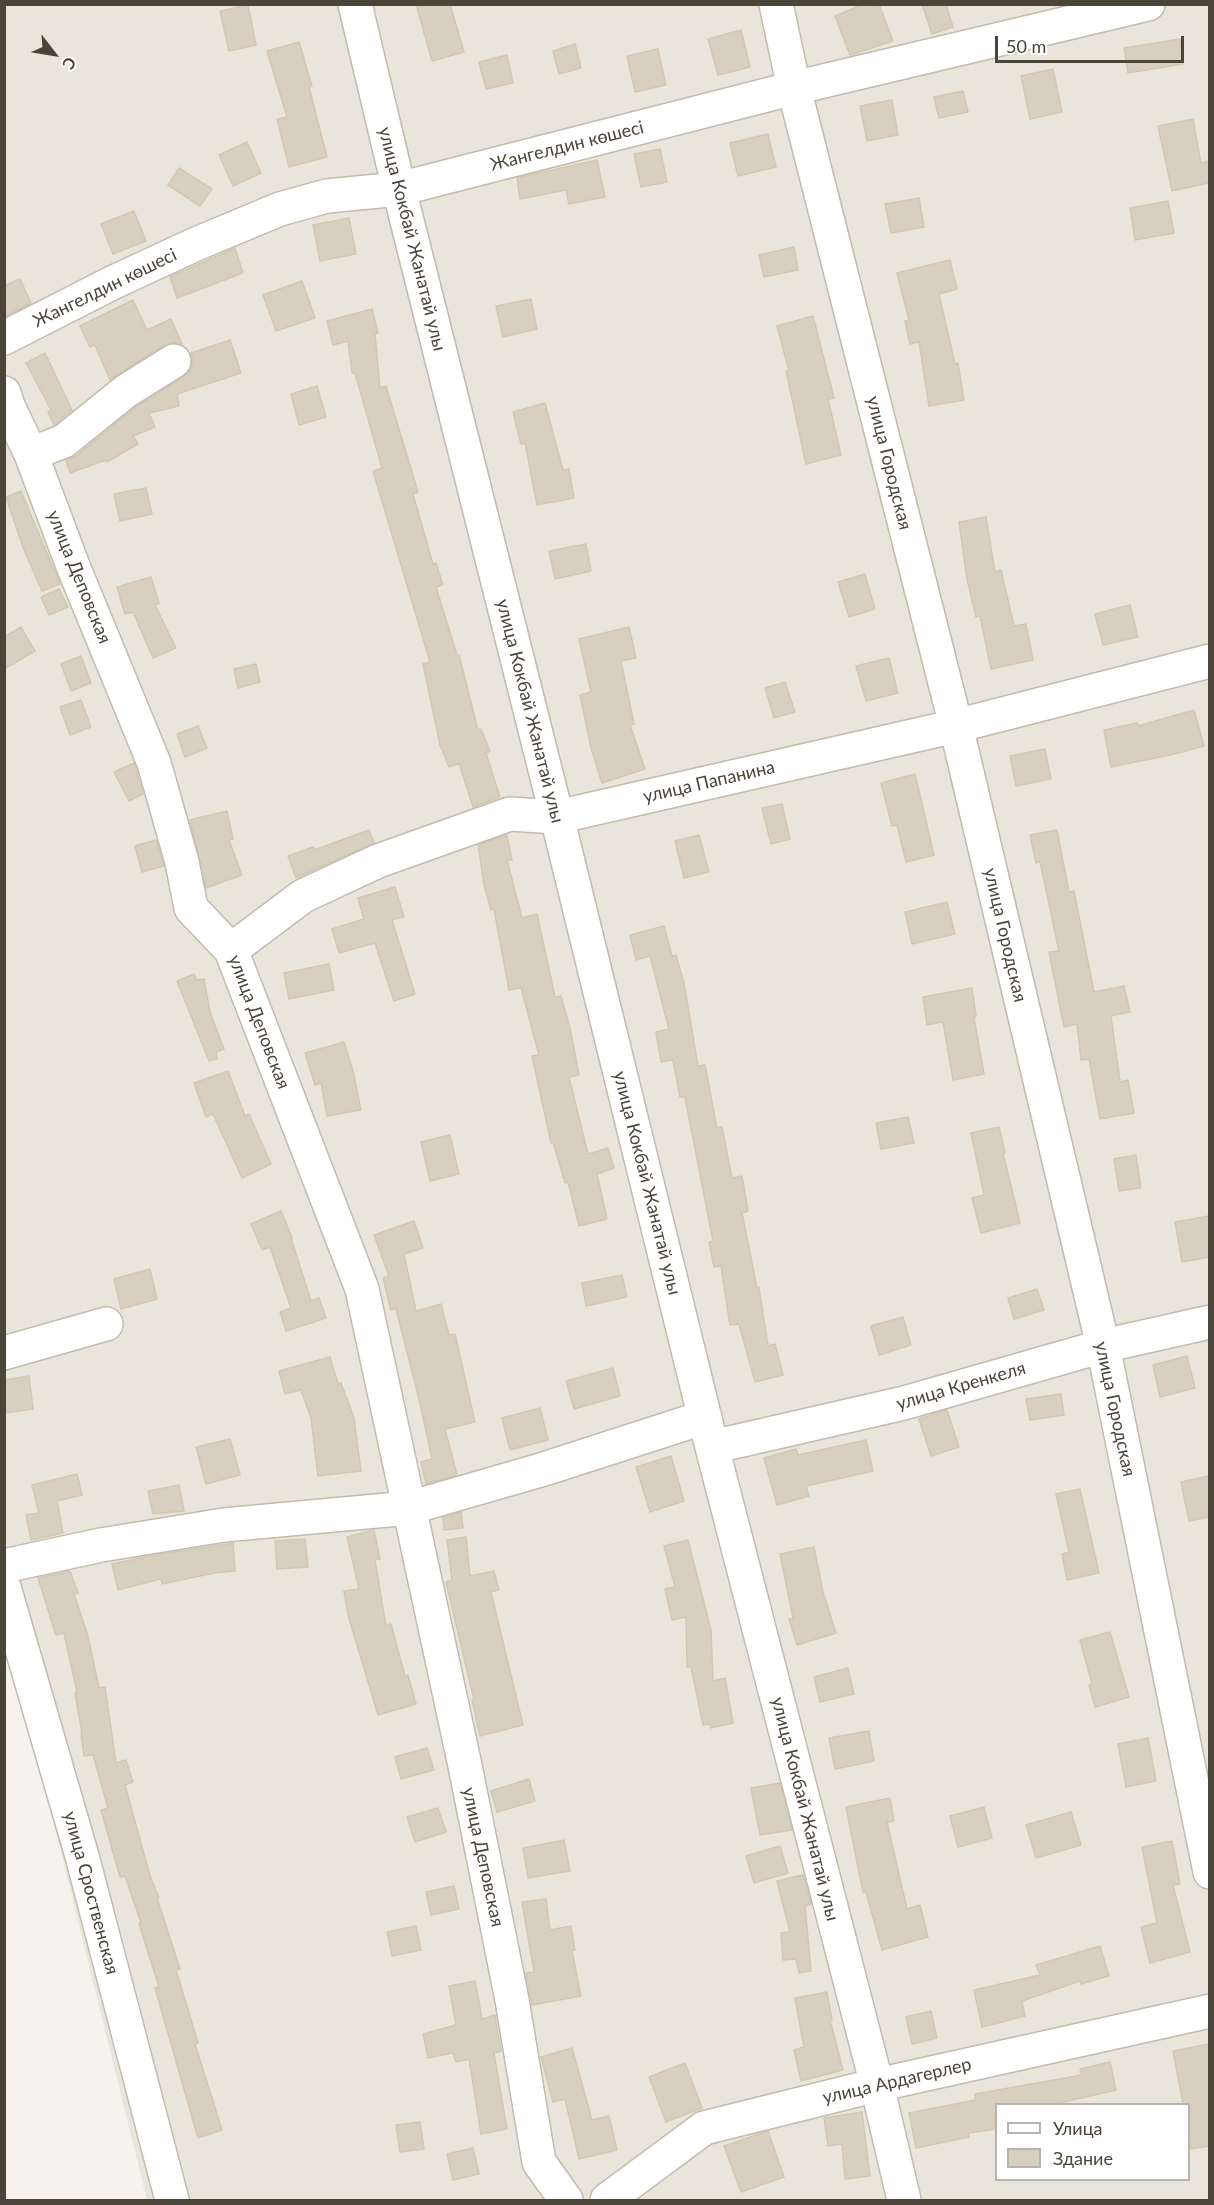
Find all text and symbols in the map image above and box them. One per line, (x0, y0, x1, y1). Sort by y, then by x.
north arrow (24, 24, 84, 84)
scale bar (998, 24, 1187, 62)
text: 50 m (1006, 35, 1046, 57)
text: С (59, 54, 81, 73)
street label: Жангелдин көшесі (488, 116, 646, 176)
street label: улица Кокбай Жанатай улы (374, 125, 450, 353)
street label: Жангелдин көшесі (30, 244, 180, 332)
street label: улица Городская (862, 394, 916, 532)
street label: улица Деповская (42, 507, 116, 647)
street label: улица Кокбай Жанатай улы (492, 597, 568, 825)
street label: улица Папанина (641, 756, 777, 808)
street label: улица Городская (979, 866, 1031, 1004)
street label: улица Деповская (223, 952, 295, 1092)
street label: улица Кокбай Жанатай улы (609, 1069, 685, 1297)
street label: улица Городская (1090, 1340, 1140, 1478)
street label: улица Кренкеля (894, 1357, 1028, 1415)
street label: улица Кокбай Жанатай улы (767, 1695, 843, 1923)
street label: улица Деповская (458, 1785, 508, 1929)
street label: улица Сроственская (59, 1809, 123, 1977)
street label: улица Ардагерлер (820, 2053, 974, 2109)
legend (995, 2103, 1190, 2181)
text: Улица (1053, 2117, 1103, 2139)
text: Здание (1053, 2147, 1113, 2169)

